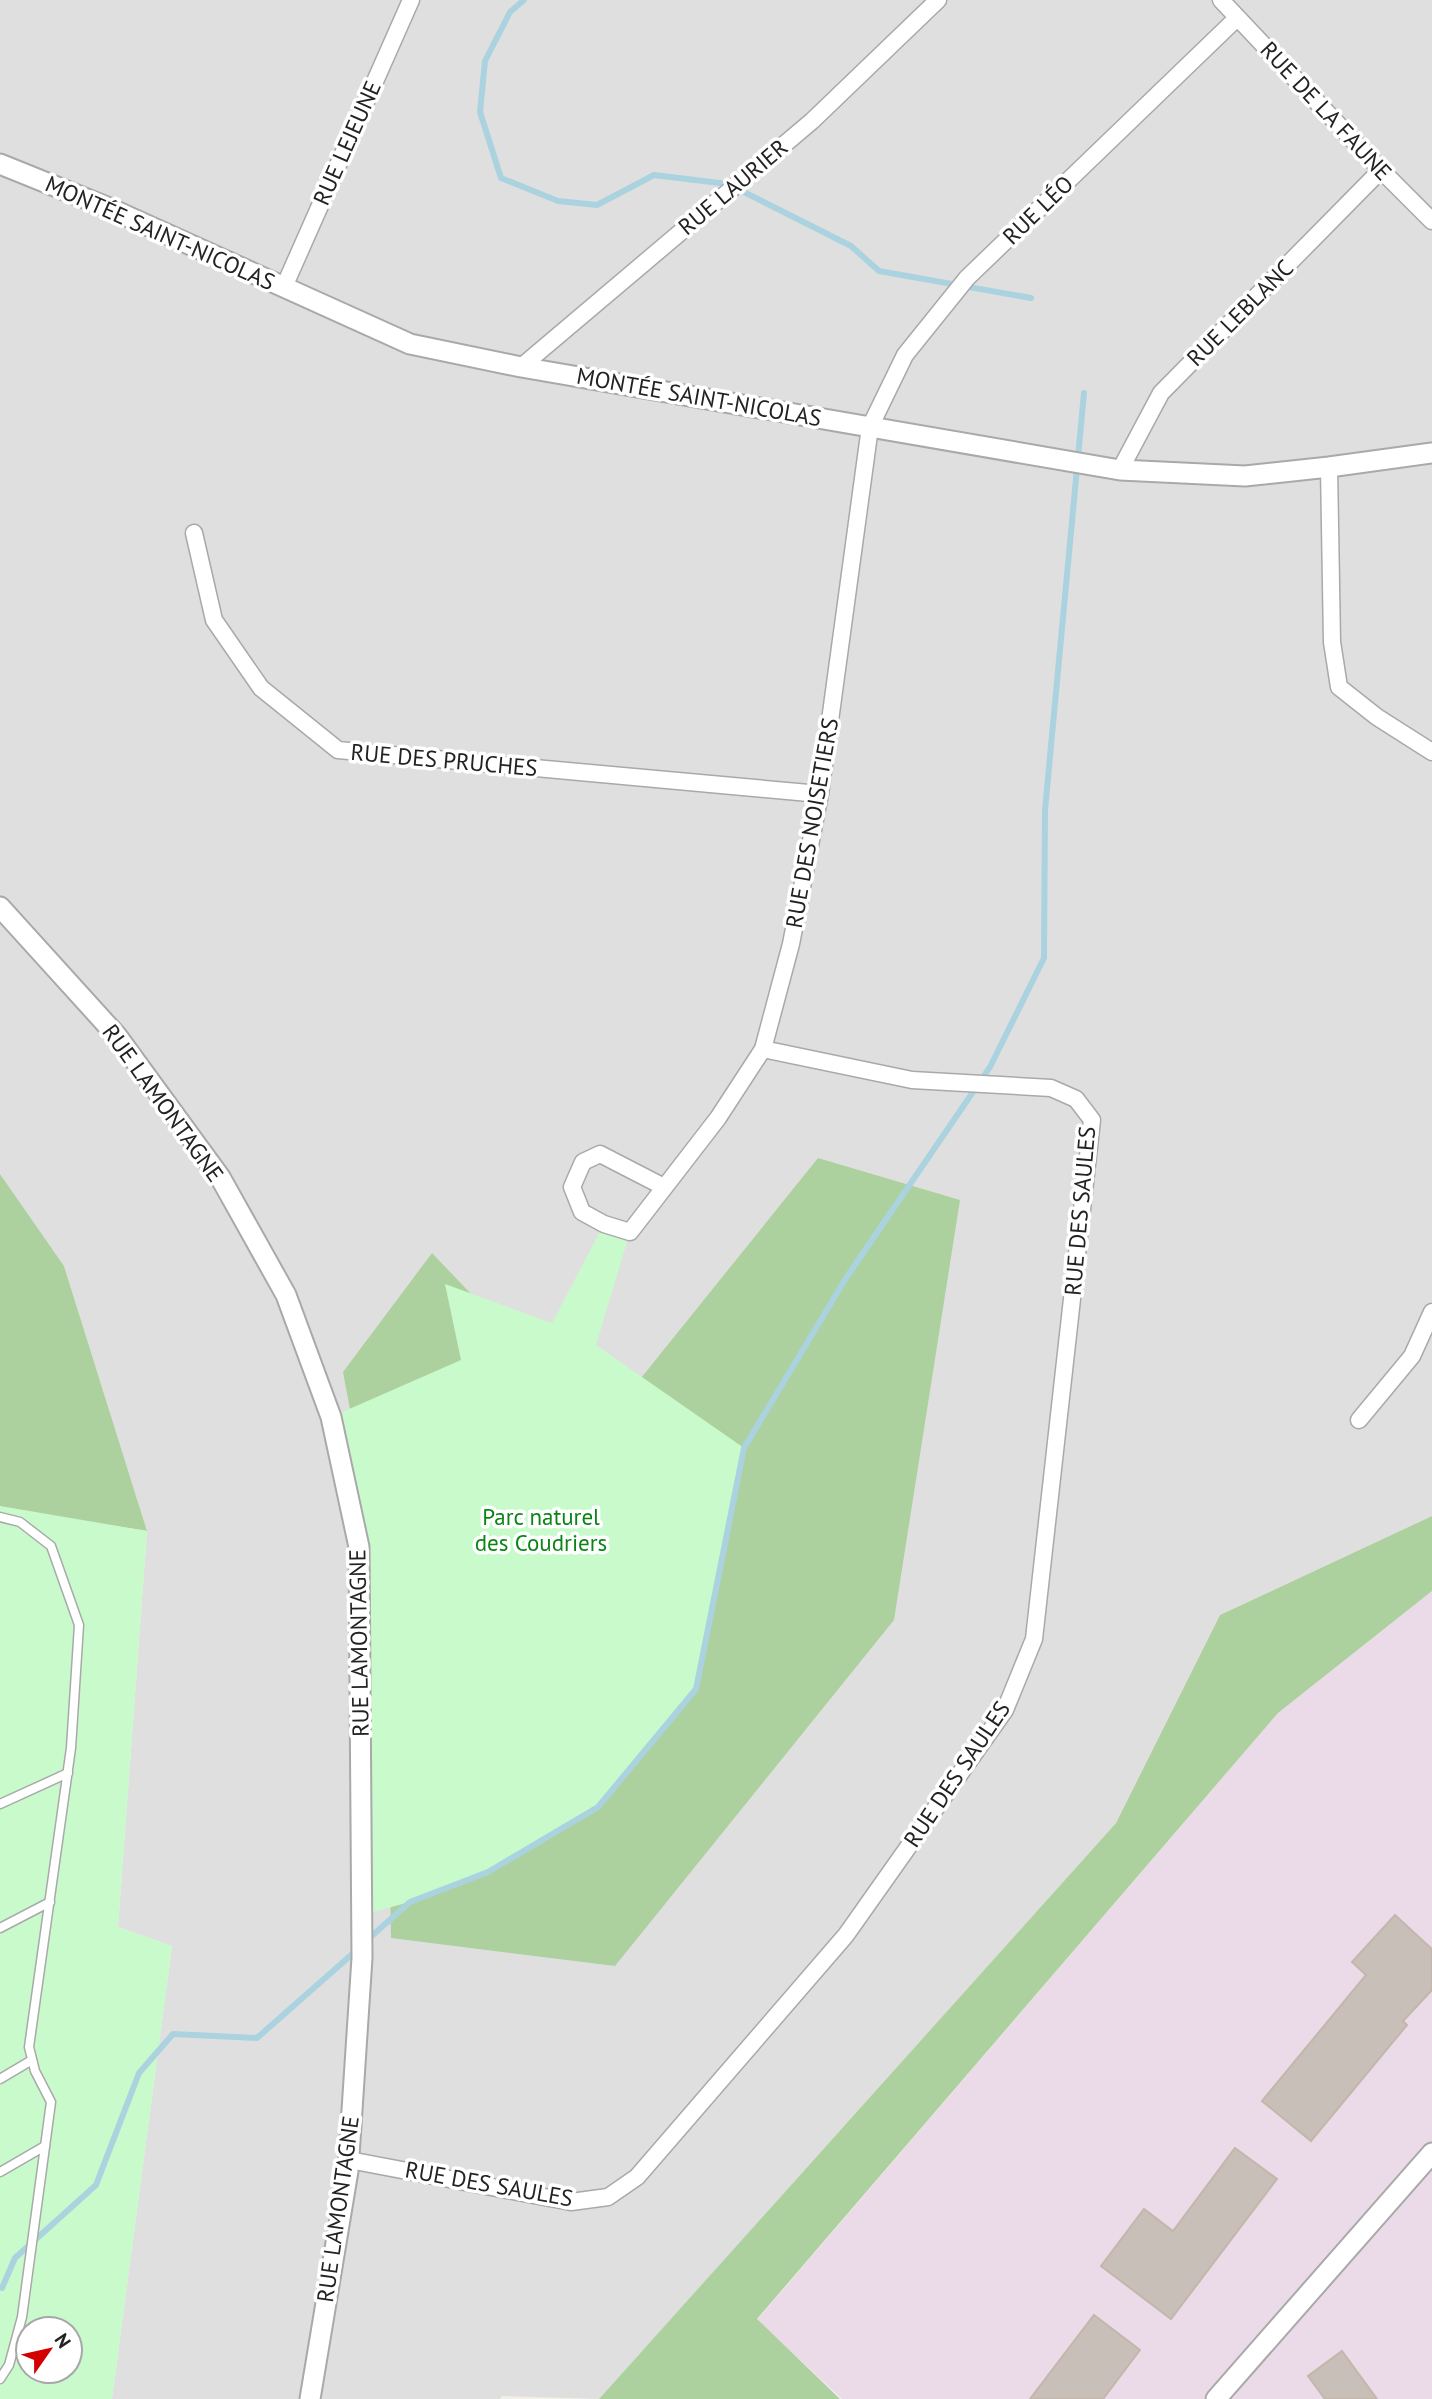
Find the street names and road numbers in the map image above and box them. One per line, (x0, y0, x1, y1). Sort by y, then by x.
street label: RUE DE LA FAUNE (1255, 35, 1398, 186)
street label: RUE LEJEUNE (306, 76, 387, 210)
street label: RUE LAURIER (672, 132, 793, 241)
street label: MONTÉE SAINT-NICOLAS (41, 169, 279, 296)
street label: RUE LÉO (996, 169, 1079, 250)
street label: RUE LEBLANC (1180, 253, 1299, 372)
street label: MONTÉE SAINT-NICOLAS (574, 361, 824, 432)
street label: RUE DES NOISETIERS (779, 716, 844, 930)
street label: RUE DES PRUCHES (349, 737, 539, 782)
street label: RUE LAMONTAGNE (96, 1018, 230, 1187)
street label: RUE DES SAULES (1058, 1125, 1101, 1297)
street label: RUE LAMONTAGNE (342, 1549, 375, 1737)
street label: RUE DES SAULES (897, 1695, 1016, 1852)
street label: RUE LAMONTAGNE (310, 2114, 365, 2304)
street label: RUE DES SAULES (403, 2154, 575, 2213)

